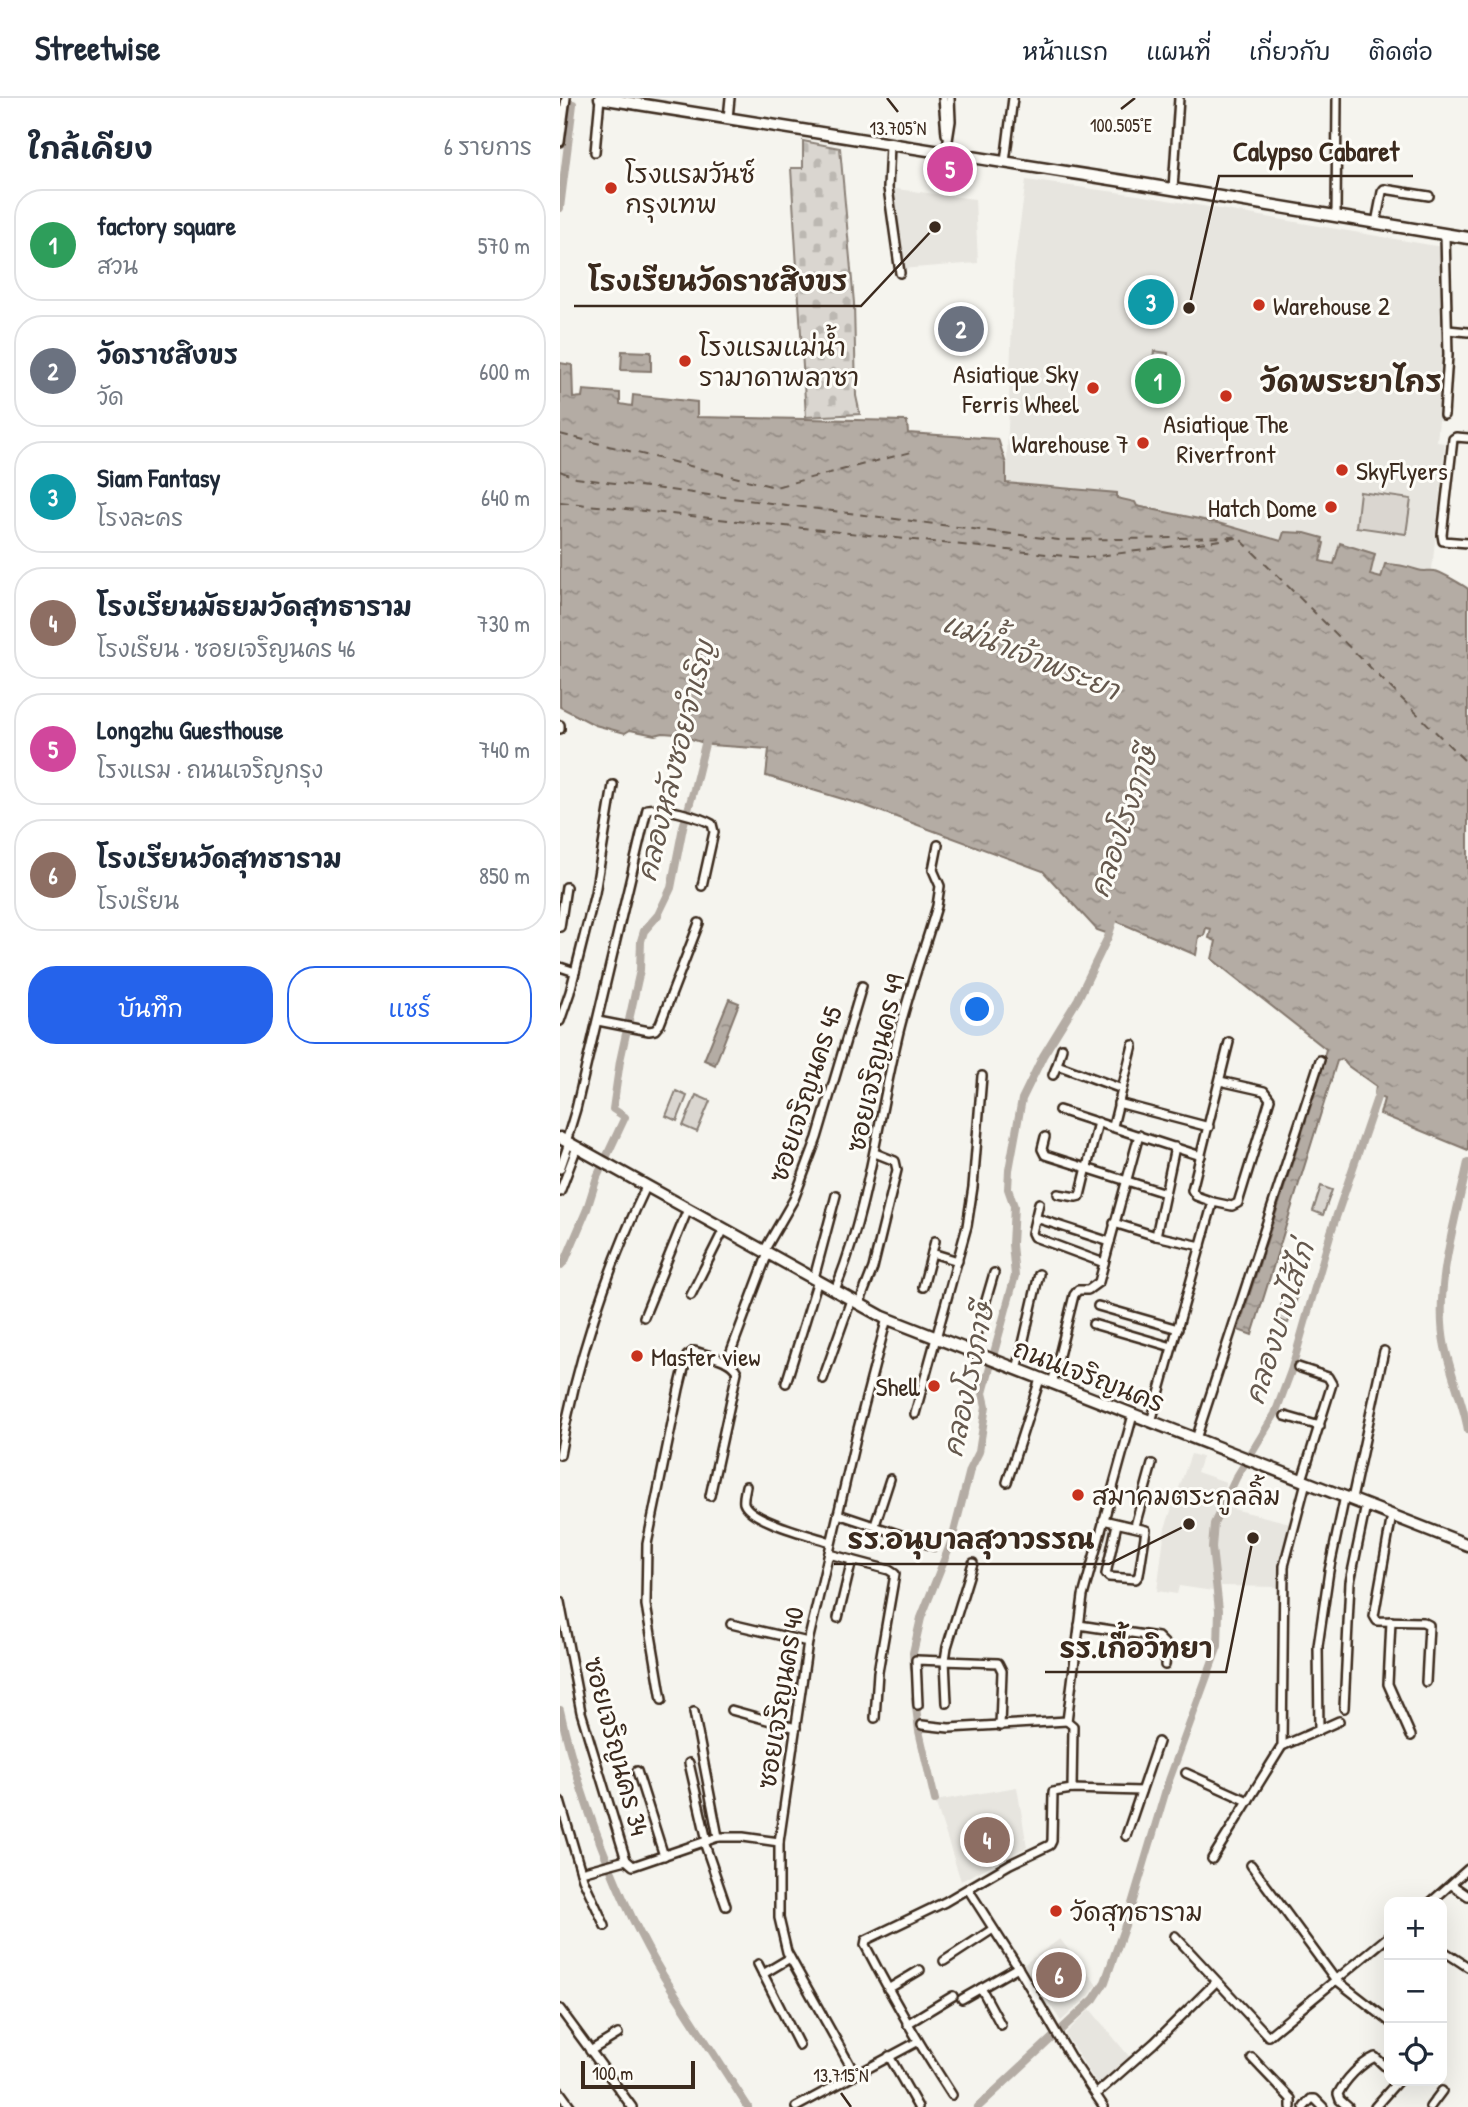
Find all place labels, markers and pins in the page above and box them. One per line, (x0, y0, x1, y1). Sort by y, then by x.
callout: Calypso Cabaret (1219, 127, 1413, 176)
pin: 5 (927, 143, 973, 195)
place label: โรงแรมวันซ์ กรุงเทพ (625, 156, 755, 223)
marker: โรงแรมวันซ์ กรุงเทพ (603, 180, 619, 196)
callout: โรงเรียนวัดราชสิงขร (574, 257, 861, 306)
pin: 3 (1128, 276, 1174, 328)
place label: Warehouse 2 (1273, 288, 1390, 323)
marker: Warehouse 2 (1251, 297, 1267, 313)
pin: 2 (938, 303, 984, 355)
place label: โรงแรมแม่น้ำ รามาดาพลาซา (699, 324, 859, 394)
marker: โรงแรมแม่น้ำ รามาดาพลาซา (677, 353, 693, 369)
pin: 1 (1135, 355, 1181, 407)
place label: Asiatique Sky Ferris Wheel (953, 356, 1079, 421)
marker: Asiatique Sky Ferris Wheel (1085, 380, 1101, 396)
marker: Asiatique The Riverfront (1218, 388, 1234, 404)
place label: Asiatique The Riverfront (1163, 406, 1289, 471)
place label: Warehouse 7 (1011, 426, 1129, 461)
marker: Warehouse 7 (1135, 435, 1151, 451)
place label: SkyFlyers (1356, 453, 1448, 488)
marker: SkyFlyers (1334, 462, 1350, 478)
place label: Hatch Dome (1208, 490, 1317, 525)
marker: Hatch Dome (1323, 499, 1339, 515)
place label: Master view (651, 1339, 761, 1374)
marker: Master view (629, 1348, 645, 1364)
place label: Shell (876, 1369, 921, 1404)
marker: Shell (926, 1378, 942, 1394)
place label: สมาคมตระกูลลิ้ม (1092, 1474, 1281, 1515)
marker: สมาคมตระกูลลิ้ม (1070, 1487, 1086, 1503)
callout: รร.อนุบาลสุวาวรรณ (834, 1515, 1109, 1564)
callout: รร.เกื้อวิทยา (1045, 1623, 1226, 1672)
pin: 4 (964, 1814, 1010, 1866)
place label: วัดสุทธาราม (1070, 1894, 1203, 1931)
marker: วัดสุทธาราม (1048, 1903, 1064, 1919)
pin: 6 (1036, 1949, 1082, 2001)

